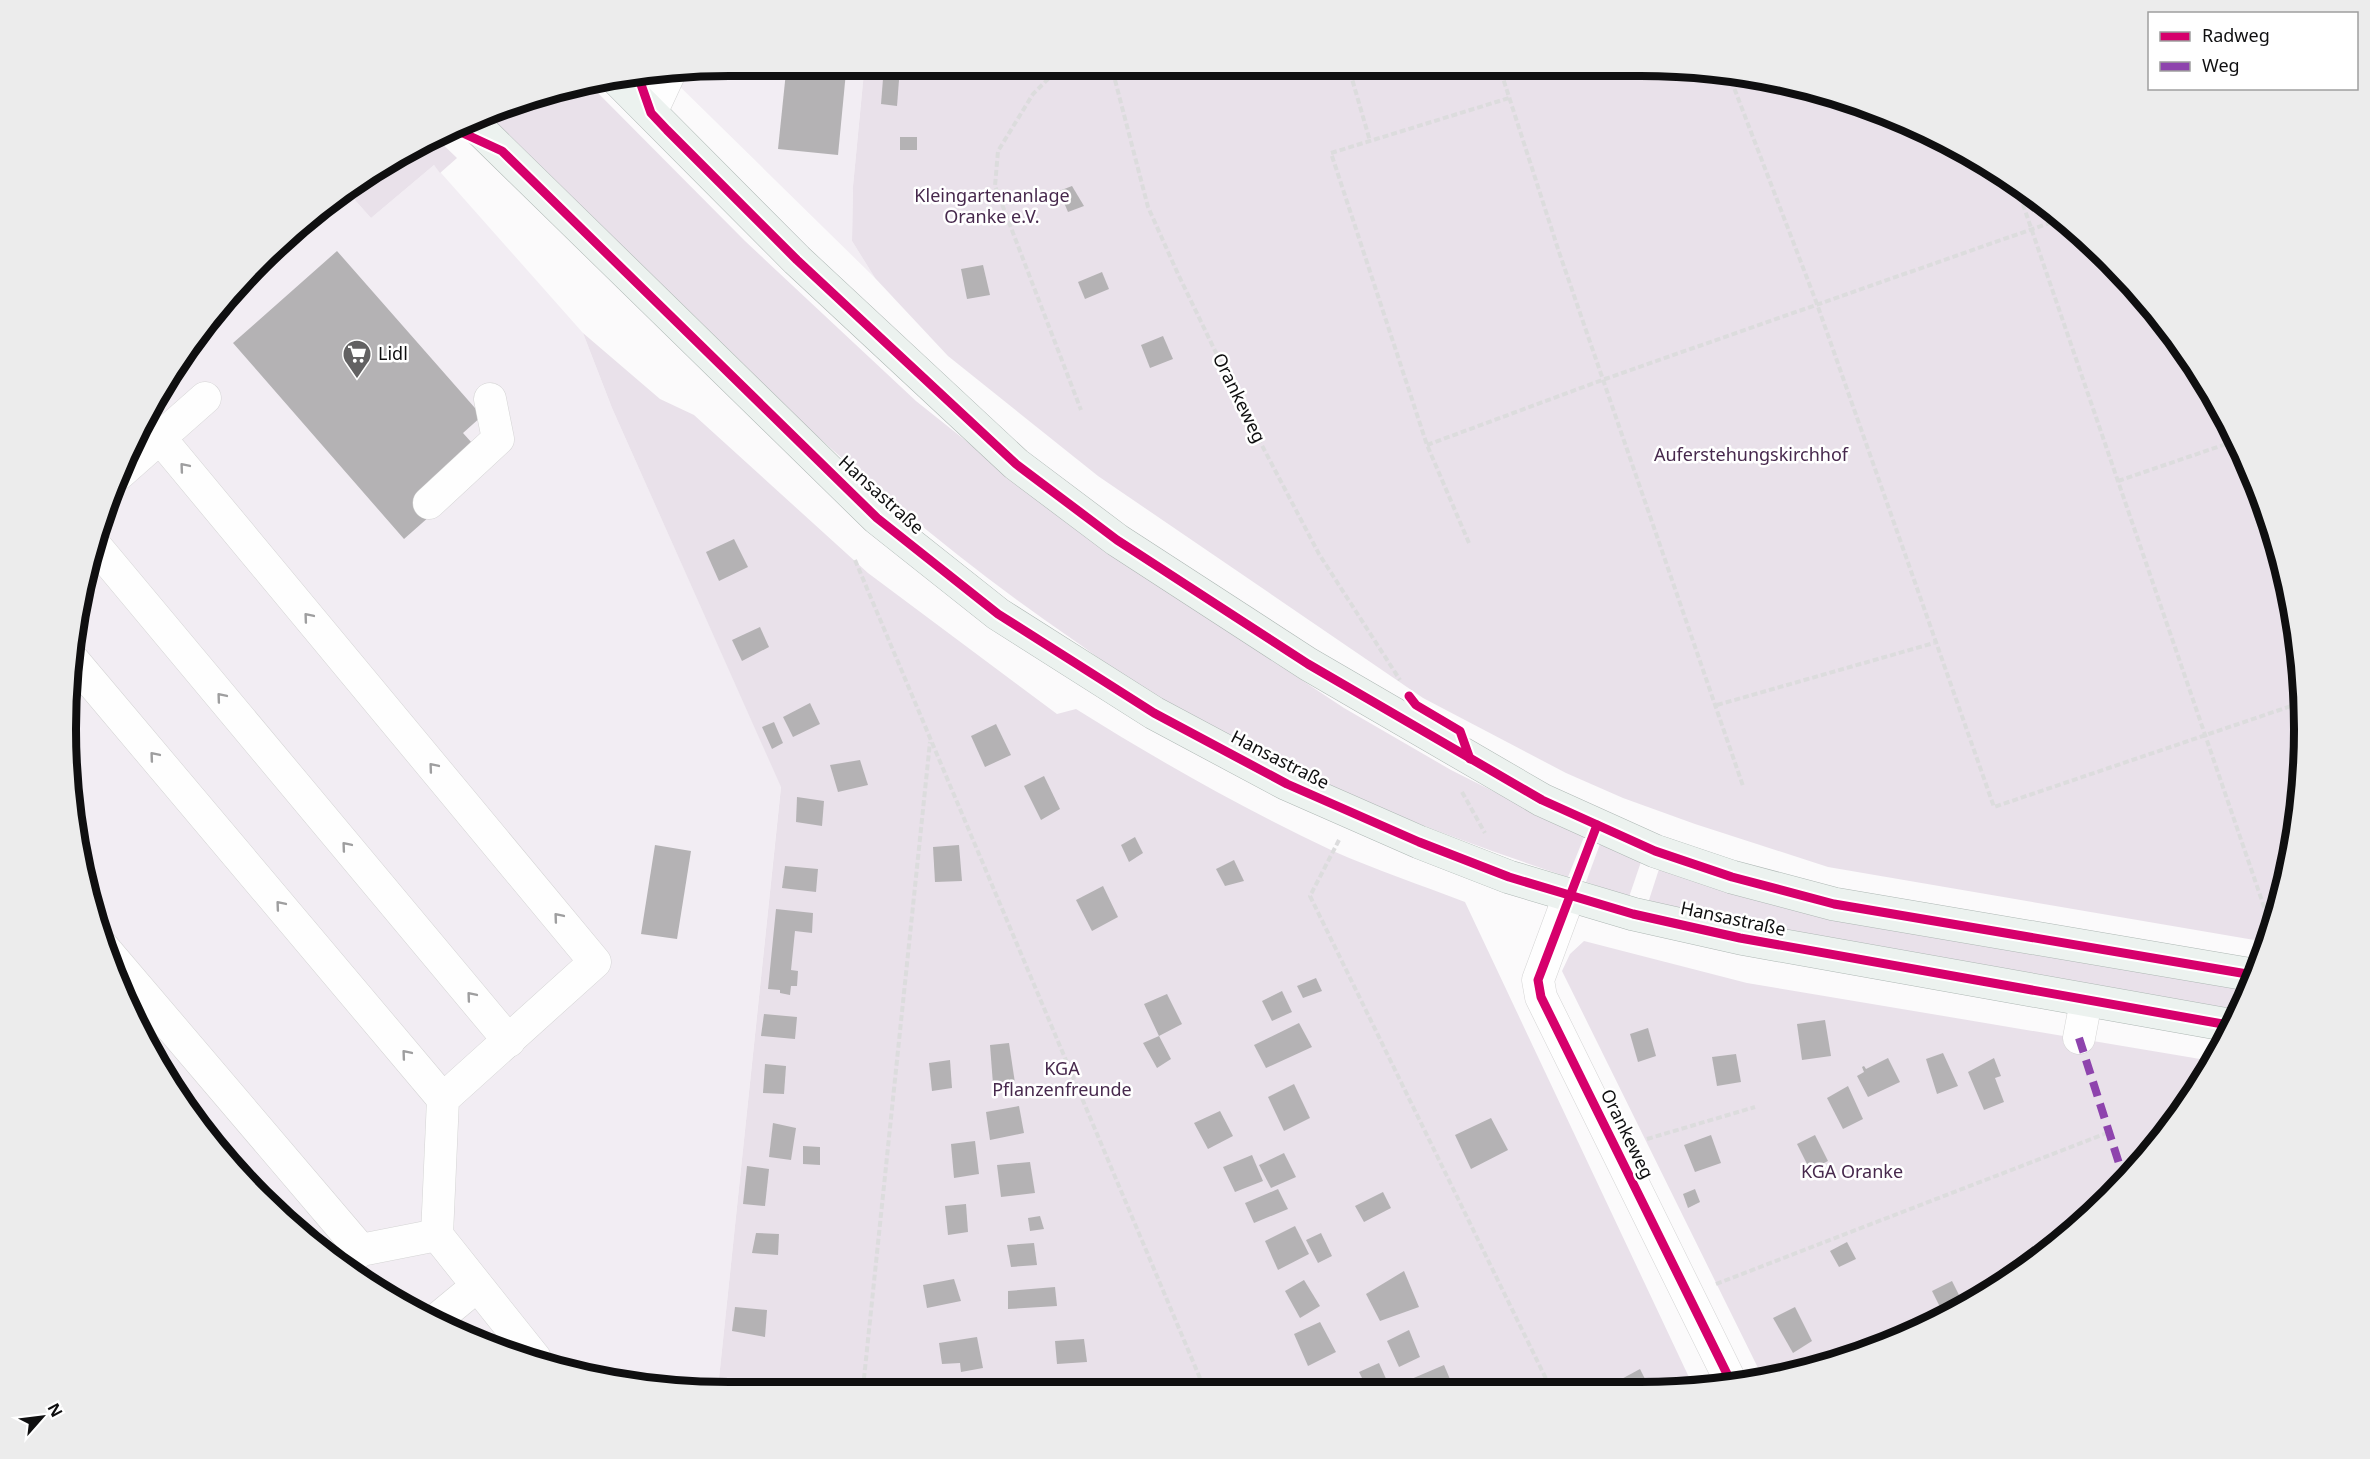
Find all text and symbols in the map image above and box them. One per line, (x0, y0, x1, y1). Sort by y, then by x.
legend (2148, 12, 2358, 90)
text: Radweg (2202, 23, 2270, 47)
text: Weg (2202, 53, 2240, 77)
park label: Kleingartenanlage Oranke e.V. (914, 183, 1070, 228)
supermarket icon: Lidl (341, 338, 373, 380)
place label: Lidl (378, 341, 408, 365)
street label: Orankeweg (1208, 349, 1272, 446)
park label: Auferstehungskirchhof (1654, 442, 1849, 466)
street label: Hansastraße (834, 450, 929, 539)
one-way arrow (180, 463, 191, 474)
one-way arrow (305, 613, 316, 624)
one-way arrow (217, 693, 228, 704)
street label: Hansastraße (1227, 724, 1334, 794)
one-way arrow (150, 752, 161, 763)
one-way arrow (429, 763, 440, 774)
one-way arrow (342, 842, 353, 853)
street label: Hansastraße (1678, 895, 1788, 941)
one-way arrow (276, 901, 287, 912)
one-way arrow (554, 913, 565, 924)
one-way arrow (467, 992, 478, 1003)
one-way arrow (402, 1050, 413, 1061)
park label: KGA Pflanzenfreunde (992, 1056, 1132, 1101)
street label: Orankeweg (1596, 1085, 1660, 1182)
park label: KGA Oranke (1801, 1159, 1903, 1183)
north arrow (12, 1387, 72, 1447)
text: N (42, 1399, 68, 1421)

